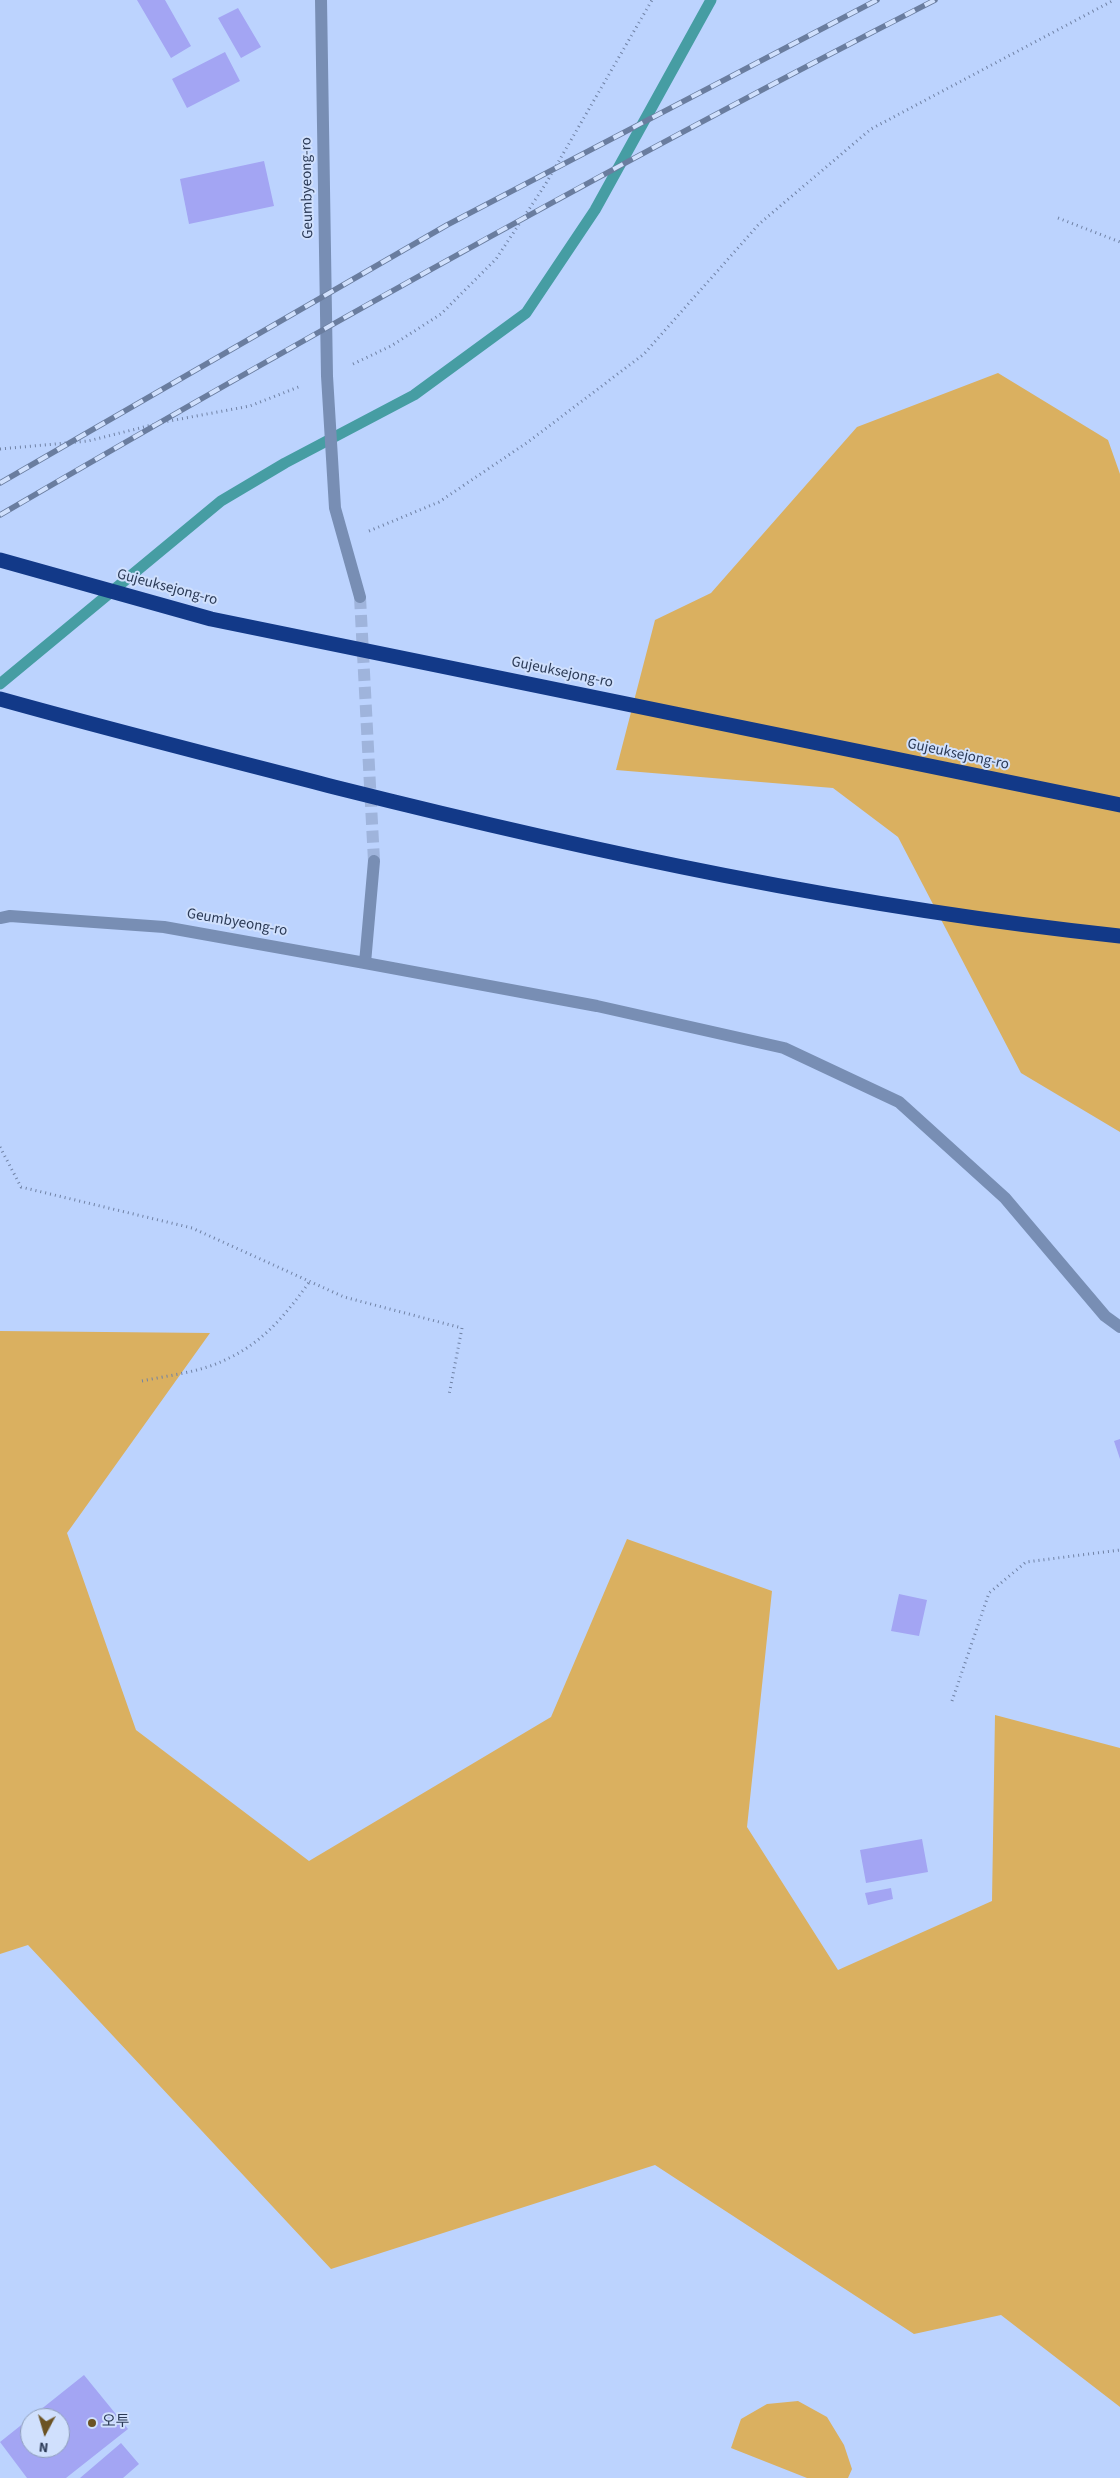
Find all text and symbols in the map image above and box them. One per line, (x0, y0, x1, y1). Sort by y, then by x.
street label: Geumbyeong-ro (298, 137, 318, 239)
street label: Gujeuksejong-ro (115, 566, 219, 610)
street label: Gujeuksejong-ro (510, 653, 614, 693)
street label: Gujeuksejong-ro (906, 735, 1010, 775)
street label: Geumbyeong-ro (185, 905, 289, 941)
north arrow (20, 2408, 70, 2458)
place label: 오투 (102, 2414, 130, 2432)
marker: 오투 (86, 2417, 98, 2429)
text: N (38, 2436, 49, 2457)

